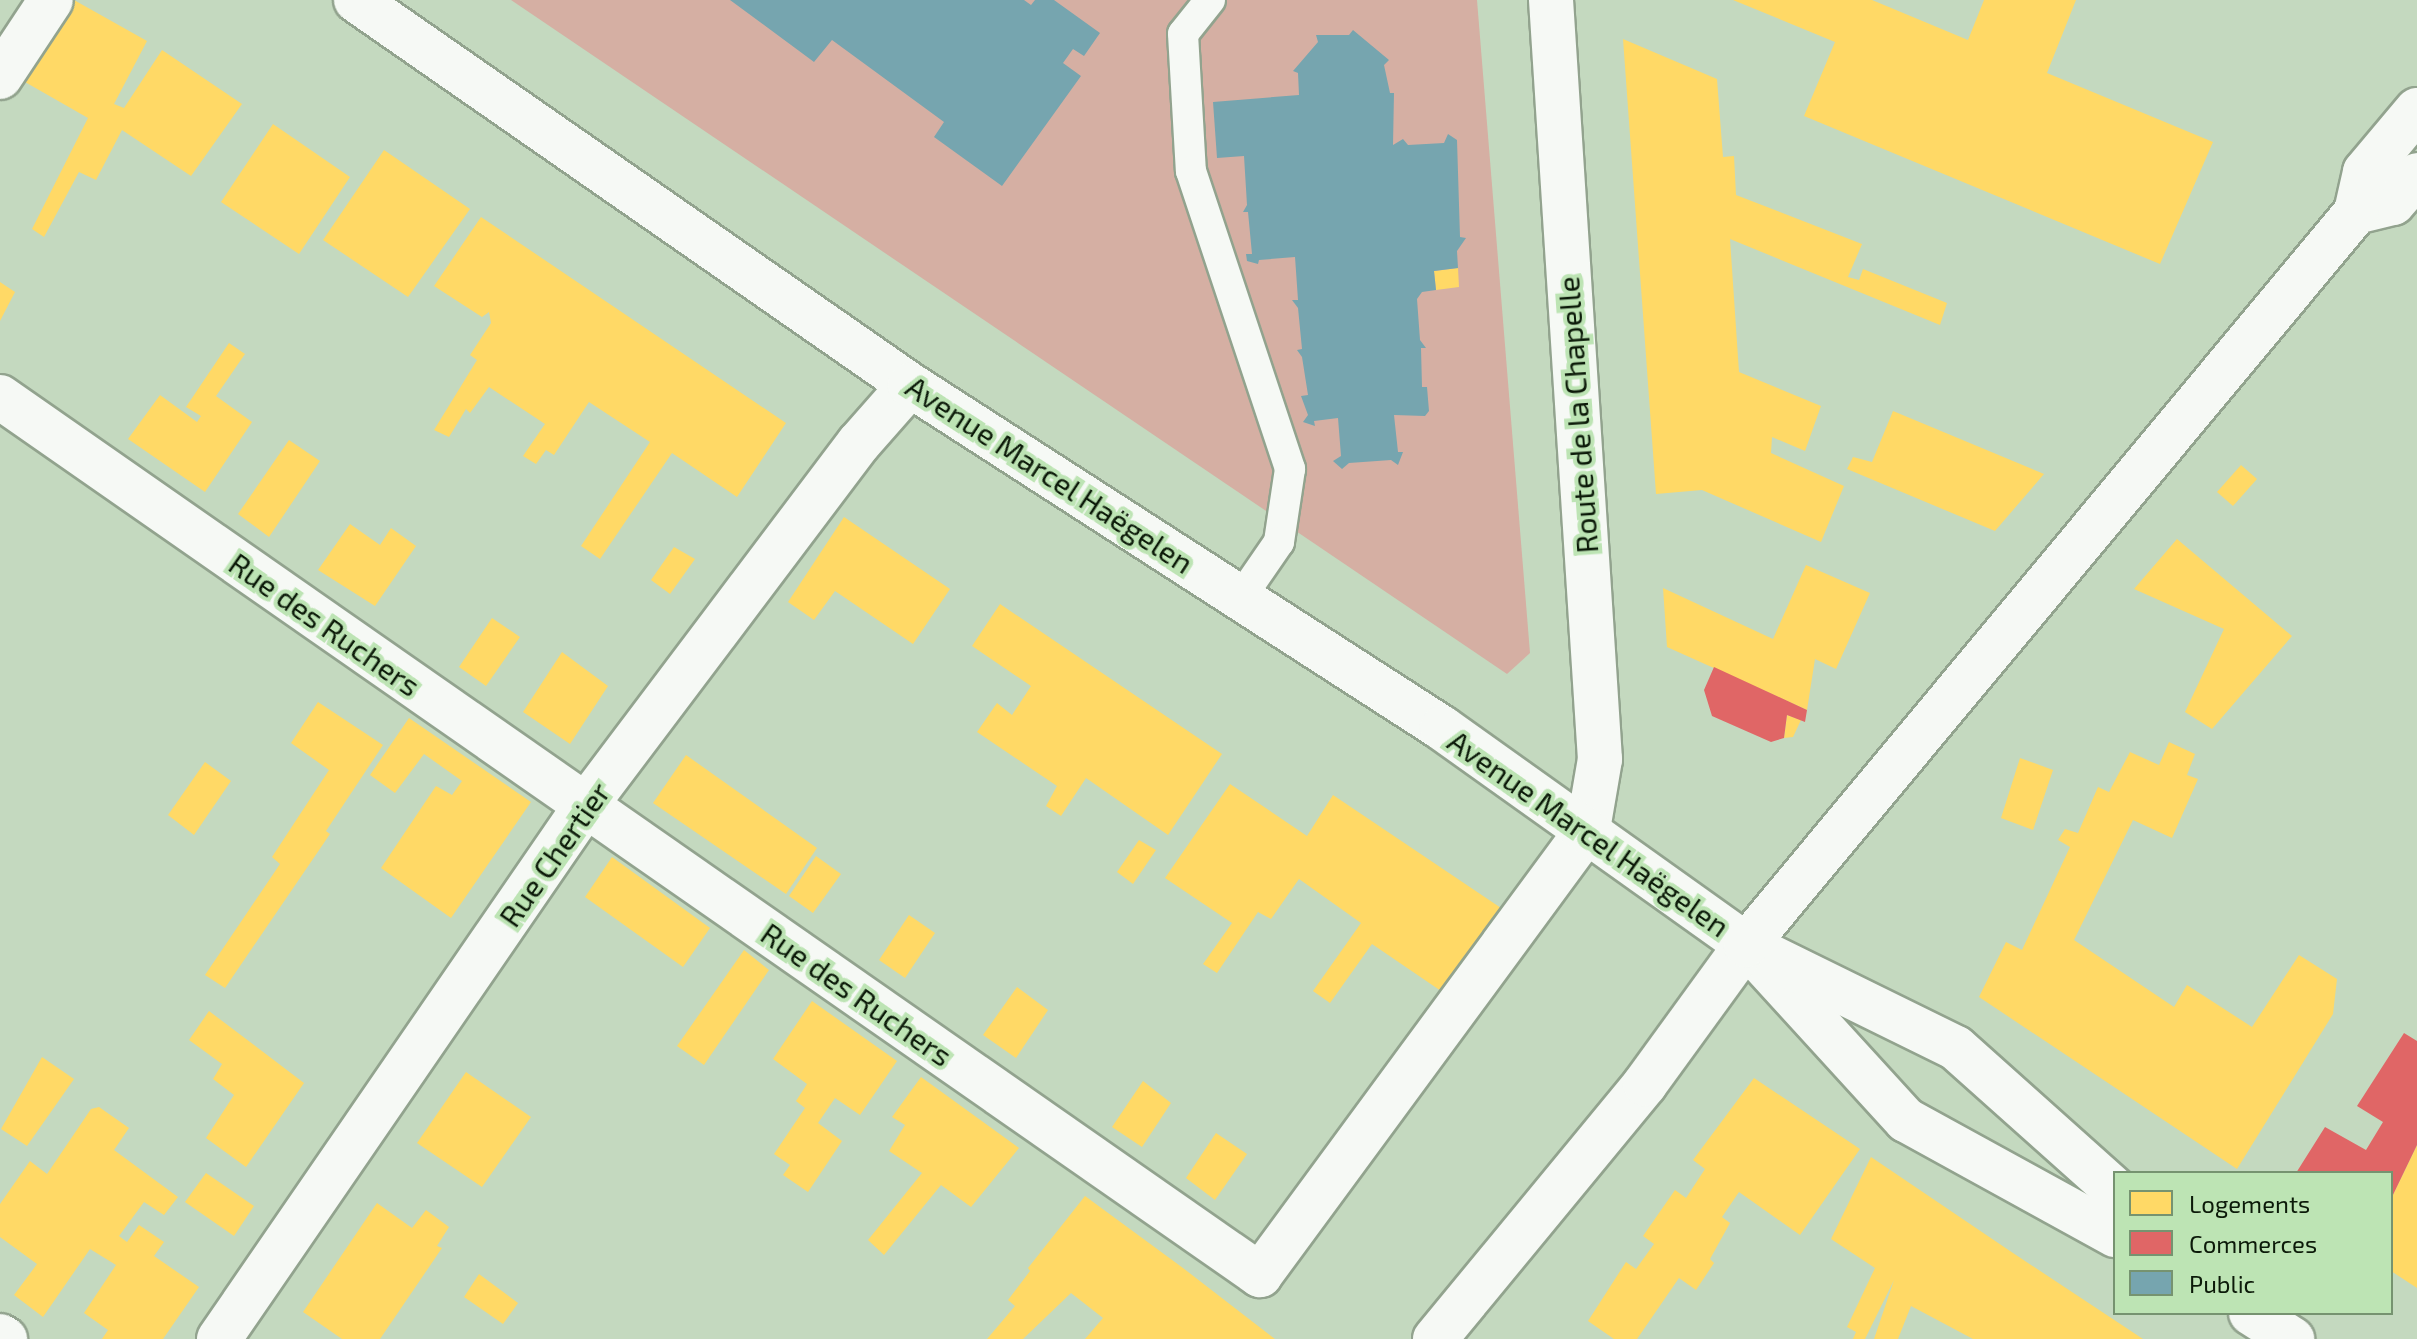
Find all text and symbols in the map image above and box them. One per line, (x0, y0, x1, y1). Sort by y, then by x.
street label: Route de la Chapelle (1549, 275, 1605, 555)
street label: Avenue Marcel Haëgelen (899, 368, 1201, 580)
street label: Rue des Ruchers (223, 545, 427, 703)
street label: Avenue Marcel Haëgelen (1441, 722, 1737, 944)
street label: Rue Chertier (491, 775, 617, 933)
street label: Rue des Ruchers (755, 915, 959, 1073)
legend (2113, 1171, 2393, 1315)
text: Logements (2189, 1189, 2310, 1218)
text: Commerces (2189, 1229, 2317, 1258)
text: Public (2189, 1269, 2255, 1298)

